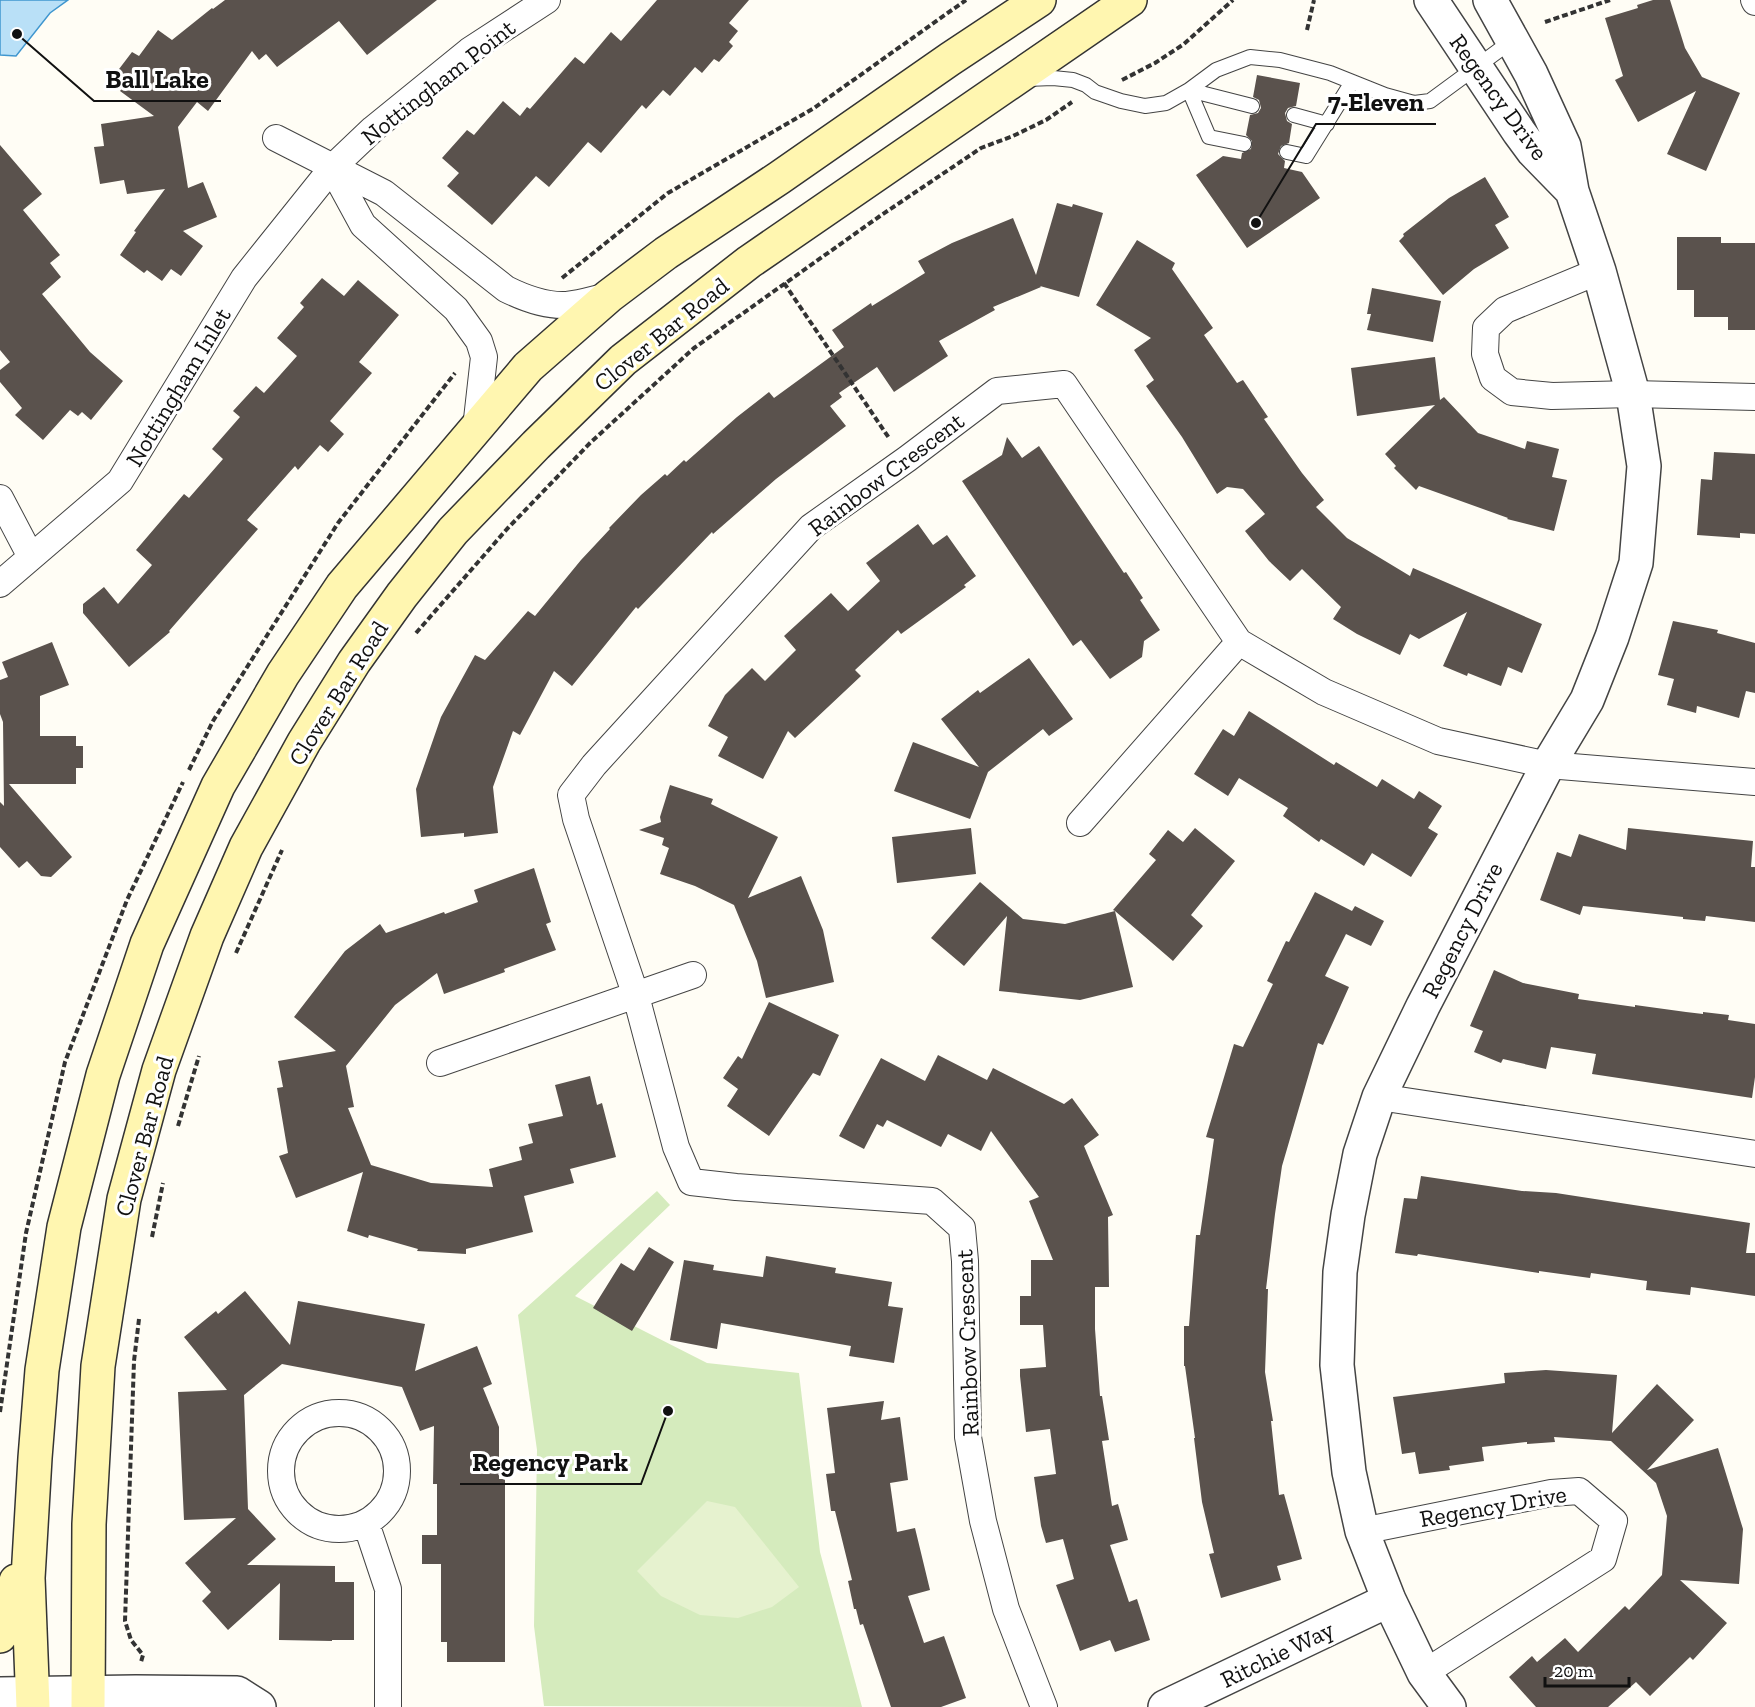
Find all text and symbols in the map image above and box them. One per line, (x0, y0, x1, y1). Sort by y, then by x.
street label: Nottingham Point (355, 13, 521, 151)
street label: Regency Drive (1444, 28, 1554, 166)
callout: Ball Lake (94, 57, 221, 101)
text: Ball Lake (105, 63, 209, 95)
callout: 7-Eleven (1316, 80, 1436, 124)
text: 7-Eleven (1328, 86, 1425, 118)
street label: Clover Bar Road (588, 271, 734, 397)
street label: Nottingham Inlet (119, 302, 237, 472)
street label: Rainbow Crescent (802, 406, 970, 542)
street label: Clover Bar Road (282, 615, 394, 771)
street label: Regency Drive (1415, 857, 1509, 1003)
street label: Clover Bar Road (109, 1053, 179, 1219)
street label: Rainbow Crescent (949, 1249, 985, 1437)
callout: Regency Park (460, 1440, 641, 1484)
text: Regency Park (472, 1446, 629, 1478)
street label: Regency Drive (1417, 1479, 1569, 1533)
street label: Ritchie Way (1216, 1614, 1339, 1694)
scale bar (1545, 1650, 1629, 1688)
text: 20 m (1554, 1660, 1594, 1682)

